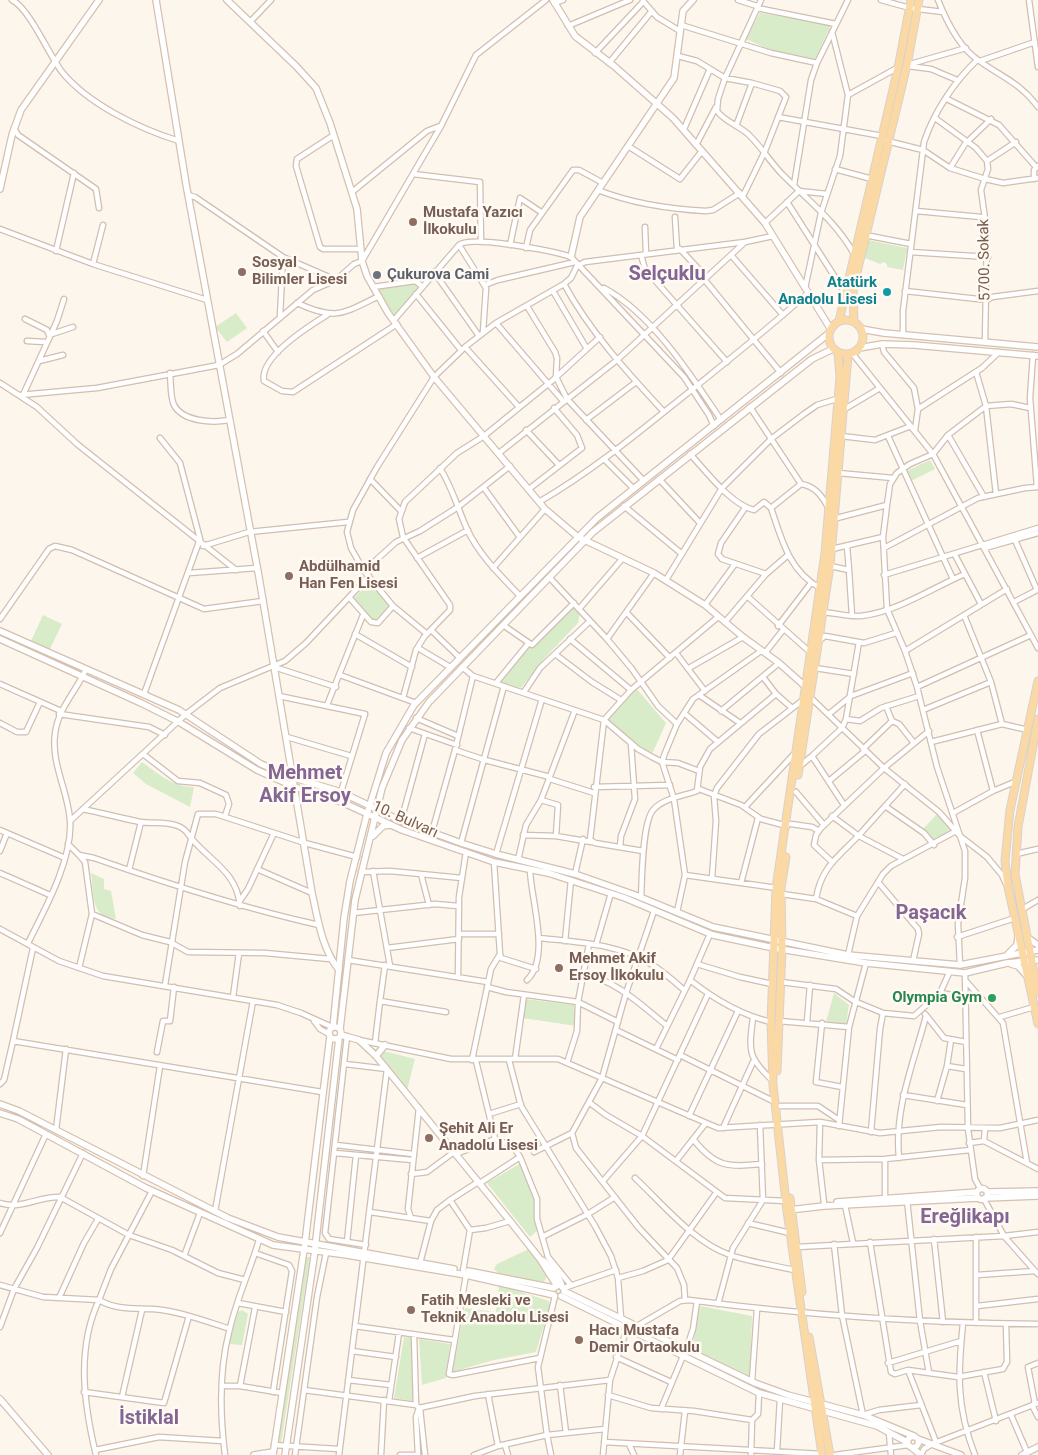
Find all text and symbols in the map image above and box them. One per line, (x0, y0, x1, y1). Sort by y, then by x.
place label: Mustafa Yazıcı İlkokulu (423, 204, 523, 239)
marker: Mustafa Yazıcı İlkokulu (407, 216, 419, 228)
street label: 5700. Sokak (975, 219, 995, 301)
place label: Sosyal Bilimler Lisesi (252, 254, 347, 289)
district label: Selçuklu (628, 263, 706, 287)
marker: Sosyal Bilimler Lisesi (236, 266, 248, 278)
place label: Çukurova Cami (387, 266, 489, 284)
marker: Çukurova Cami (371, 269, 383, 281)
place label: Atatürk Anadolu Lisesi (778, 274, 877, 309)
marker: Atatürk Anadolu Lisesi (881, 286, 893, 298)
place label: Abdülhamid Han Fen Lisesi (299, 558, 398, 593)
marker: Abdülhamid Han Fen Lisesi (283, 570, 295, 582)
district label: Mehmet Akif Ersoy (259, 762, 351, 809)
street label: 10. Bulvarı (369, 798, 441, 842)
district label: Paşacık (895, 902, 967, 926)
place label: Mehmet Akif Ersoy İlkokulu (569, 950, 664, 985)
marker: Mehmet Akif Ersoy İlkokulu (553, 962, 565, 974)
place label: Olympia Gym (892, 989, 982, 1007)
marker: Olympia Gym (986, 992, 998, 1004)
place label: Şehit Ali Er Anadolu Lisesi (439, 1120, 538, 1155)
marker: Şehit Ali Er Anadolu Lisesi (423, 1132, 435, 1144)
district label: Ereğlikapı (920, 1206, 1010, 1230)
place label: Fatih Mesleki ve Teknik Anadolu Lisesi (421, 1292, 569, 1327)
marker: Fatih Mesleki ve Teknik Anadolu Lisesi (405, 1304, 417, 1316)
place label: Hacı Mustafa Demir Ortaokulu (589, 1322, 700, 1357)
marker: Hacı Mustafa Demir Ortaokulu (573, 1334, 585, 1346)
district label: İstiklal (119, 1407, 179, 1431)

